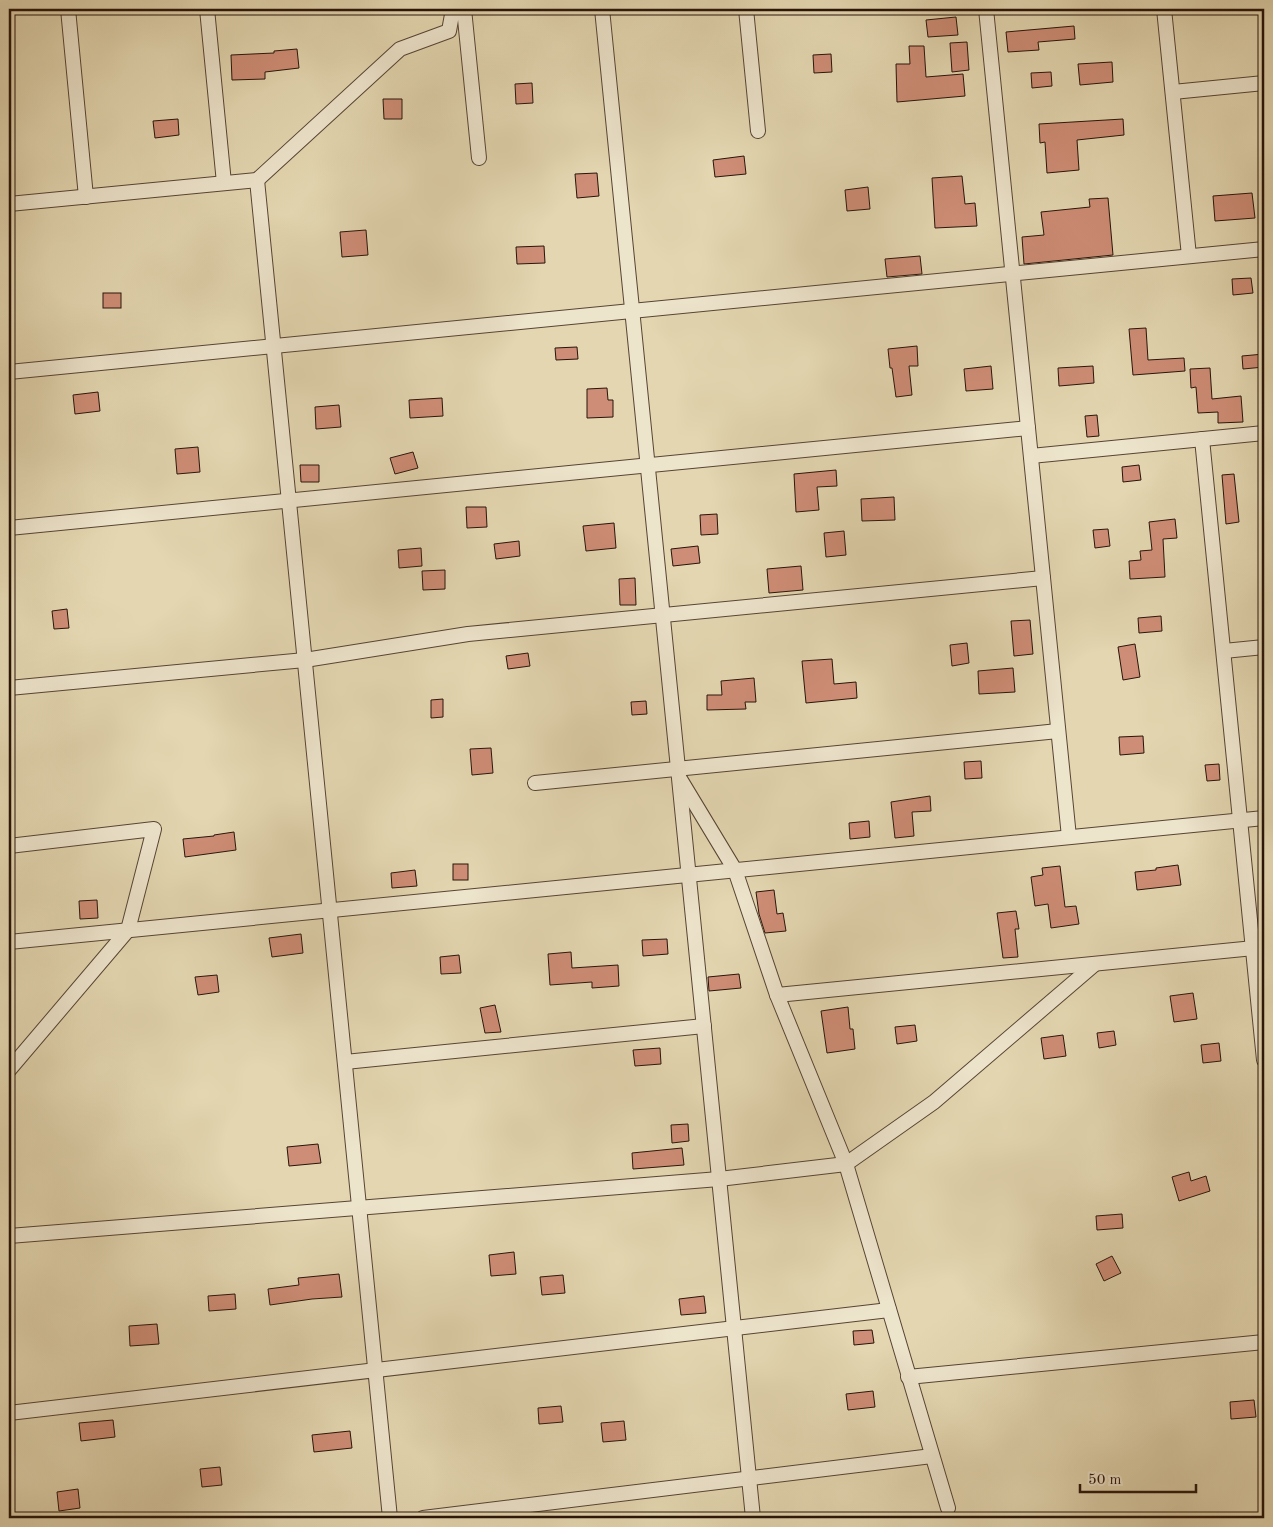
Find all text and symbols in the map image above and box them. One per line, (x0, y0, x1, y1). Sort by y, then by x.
scale bar (1080, 1462, 1197, 1494)
text: 50 m (1088, 1473, 1122, 1488)

